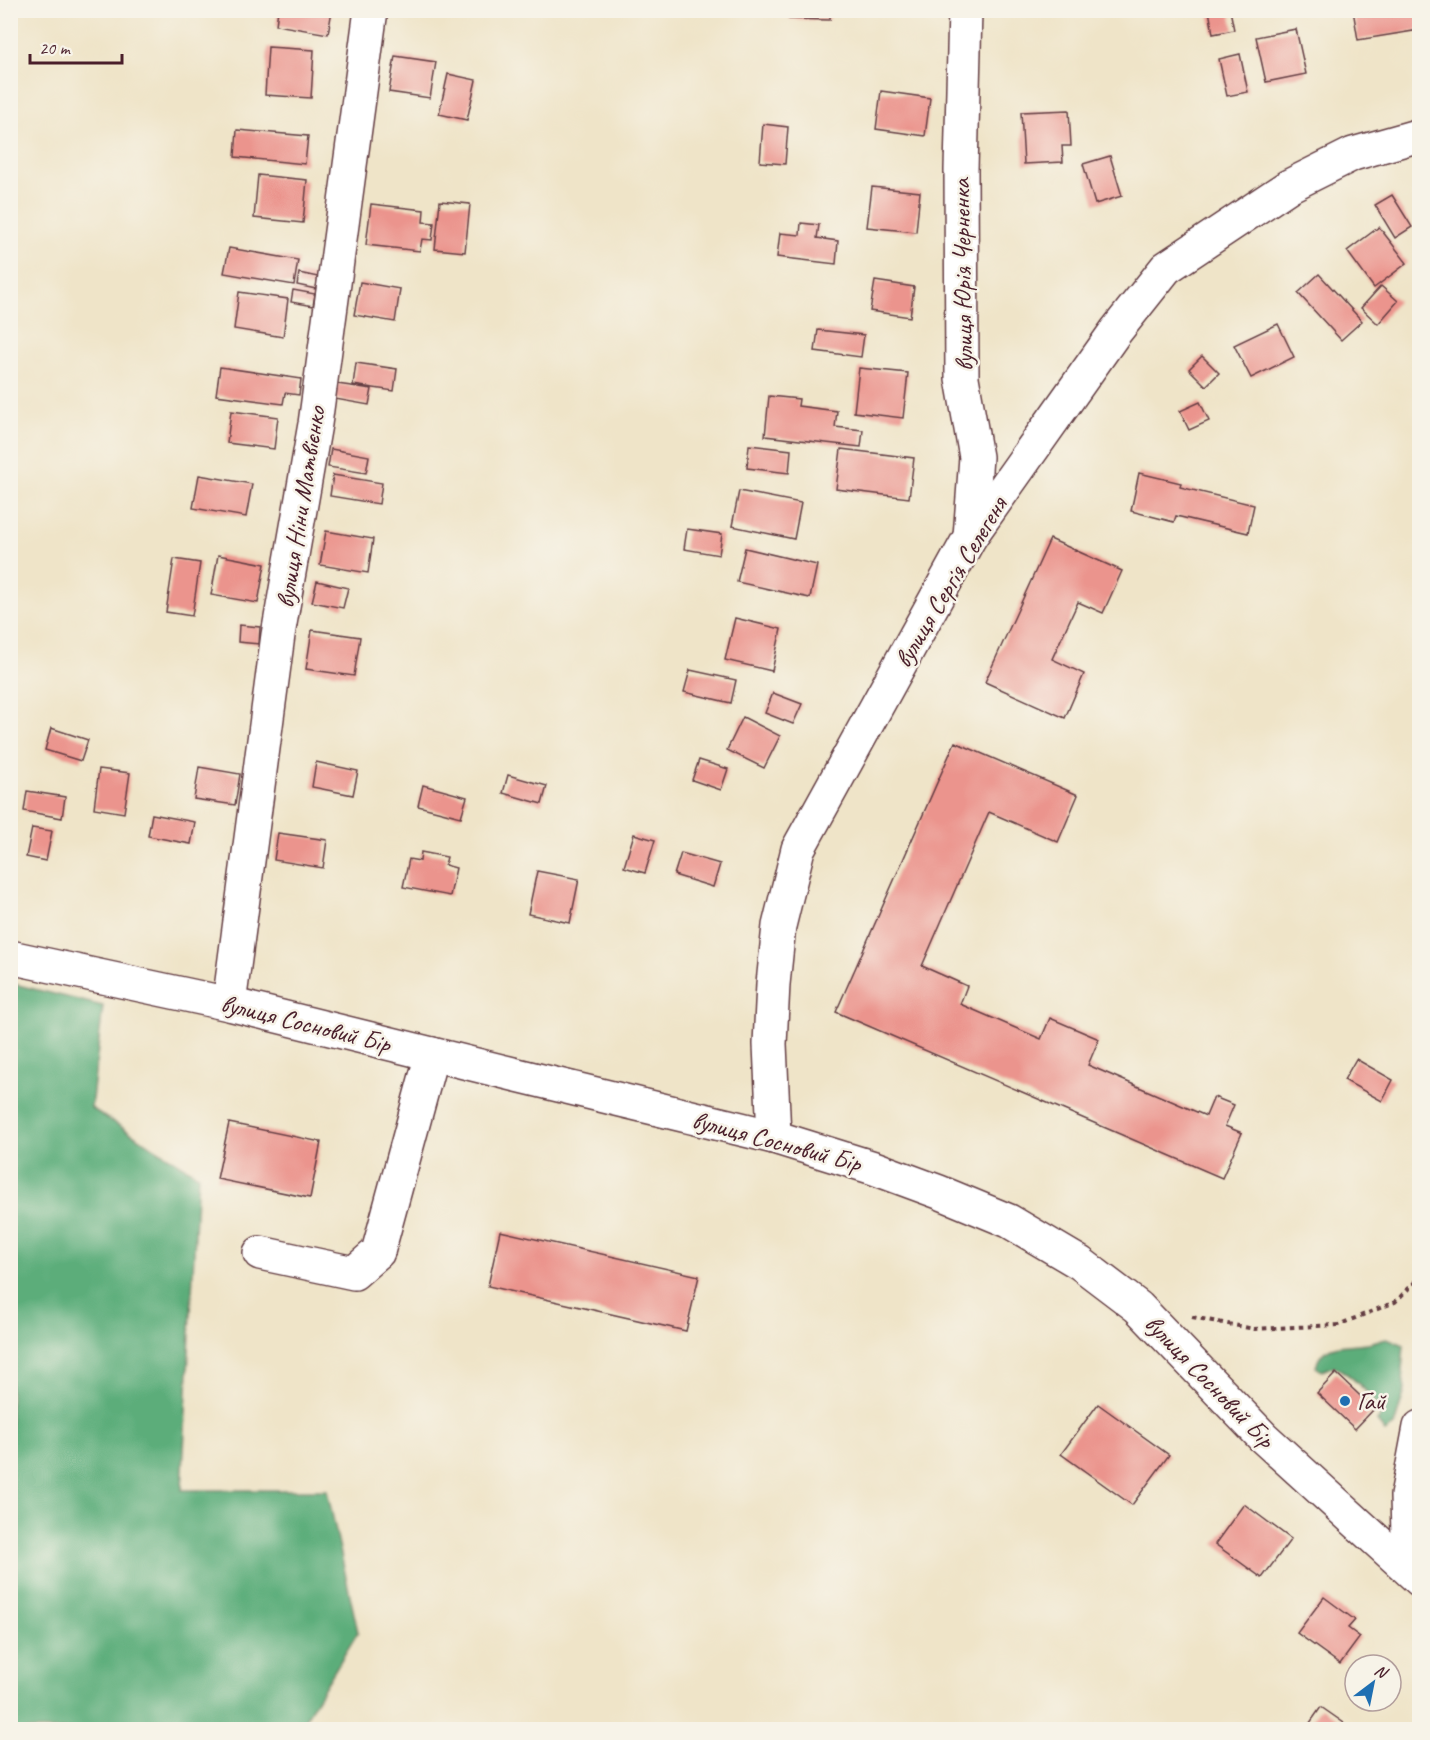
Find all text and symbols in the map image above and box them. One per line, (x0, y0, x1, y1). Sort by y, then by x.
scale bar (30, 27, 122, 65)
text: 20 m (39, 37, 72, 59)
street label: вулиця Юрія Черненка (944, 177, 981, 372)
street label: вулиця Ніни Матвієнко (268, 402, 333, 610)
street label: вулиця Сергія Селегеня (887, 489, 1015, 674)
street label: вулиця Сосновий Бір (218, 986, 395, 1061)
street label: вулиця Сосновий Бір (689, 1103, 866, 1180)
street label: вулиця Сосновий Бір (1137, 1307, 1283, 1456)
place label: Гай (1357, 1385, 1388, 1418)
marker: Гай (1338, 1394, 1352, 1408)
north arrow (1343, 1653, 1403, 1713)
text: N (1371, 1660, 1393, 1684)

